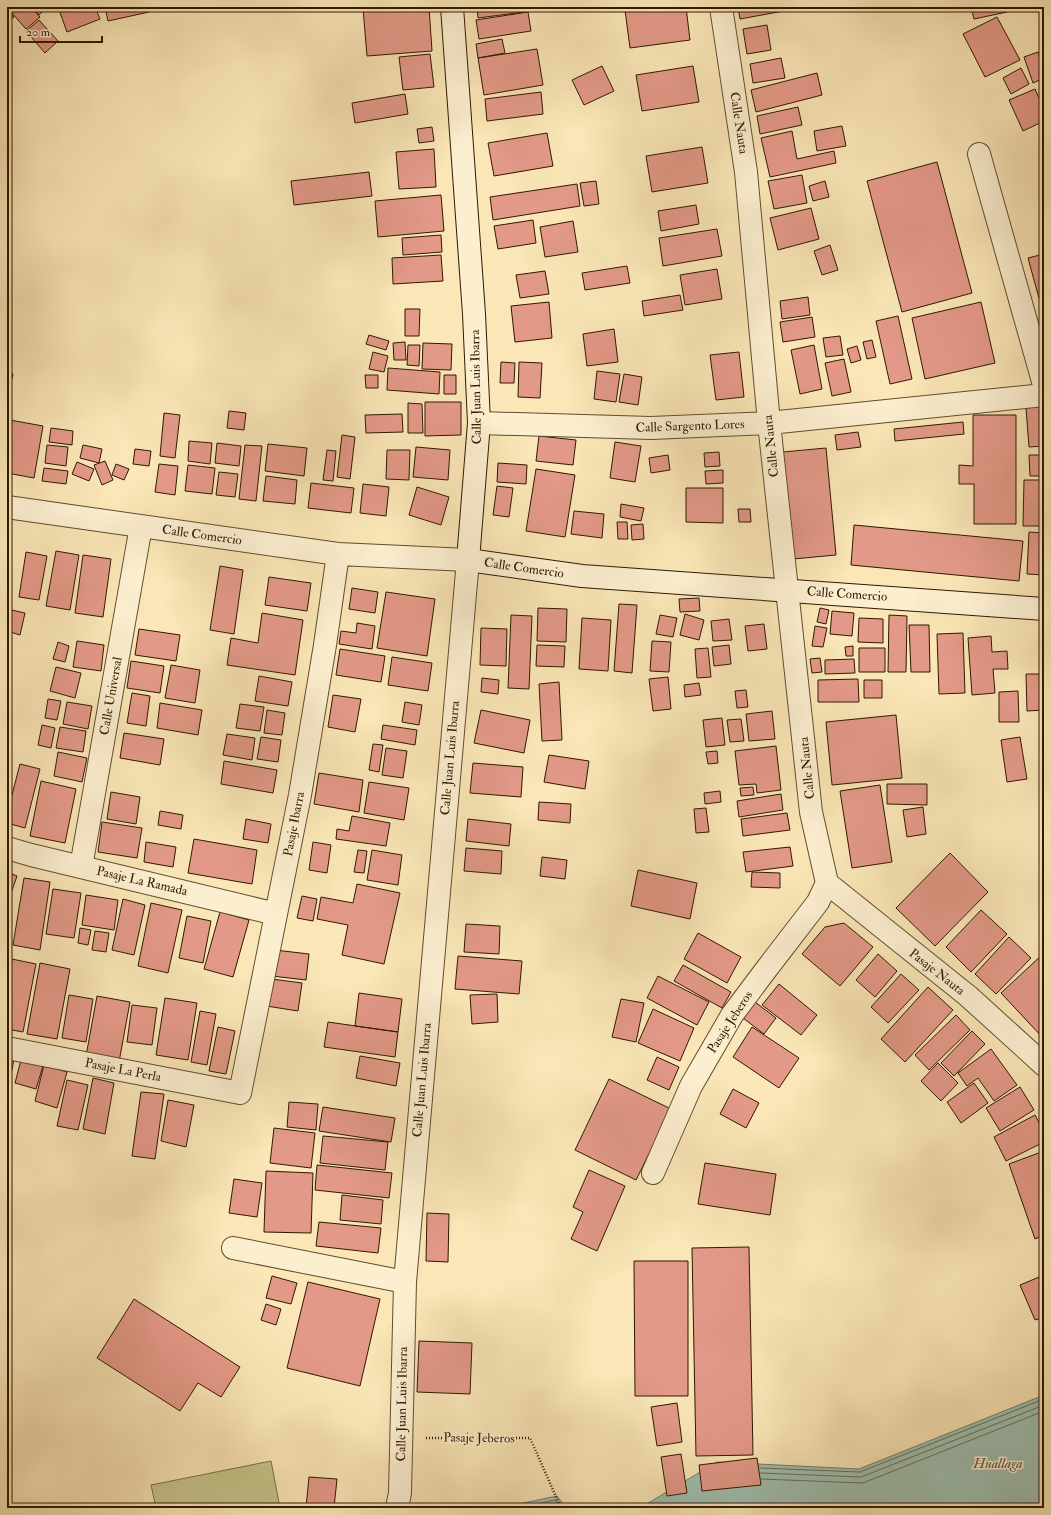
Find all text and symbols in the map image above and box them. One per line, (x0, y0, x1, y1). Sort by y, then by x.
scale bar (20, 18, 102, 44)
text: 20 m (26, 25, 51, 40)
street label: Calle Nauta (726, 91, 752, 156)
street label: Calle Juan Luis Ibarra (467, 329, 485, 445)
street label: Calle Nauta (760, 413, 782, 478)
street label: Calle Sargento Lores (635, 416, 745, 436)
street label: Calle Comercio (161, 521, 243, 549)
street label: Calle Comercio (483, 554, 565, 582)
street label: Calle Comercio (806, 583, 888, 605)
street label: Calle Universal (96, 655, 126, 736)
street label: Calle Juan Luis Ibarra (437, 699, 463, 816)
street label: Calle Nauta (796, 735, 818, 800)
street label: Pasaje Ibarra (280, 790, 308, 858)
street label: Pasaje La Ramada (95, 863, 190, 899)
street label: Pasaje Nauta (906, 945, 969, 999)
street label: Pasaje Jeberos (704, 987, 756, 1056)
street label: Calle Juan Luis Ibarra (409, 1021, 435, 1138)
street label: Pasaje La Perla (84, 1055, 163, 1085)
street label: Calle Juan Luis Ibarra (393, 1346, 411, 1462)
street label: Pasaje Jeberos (443, 1429, 515, 1447)
water label: Huallaga (972, 1455, 1023, 1472)

